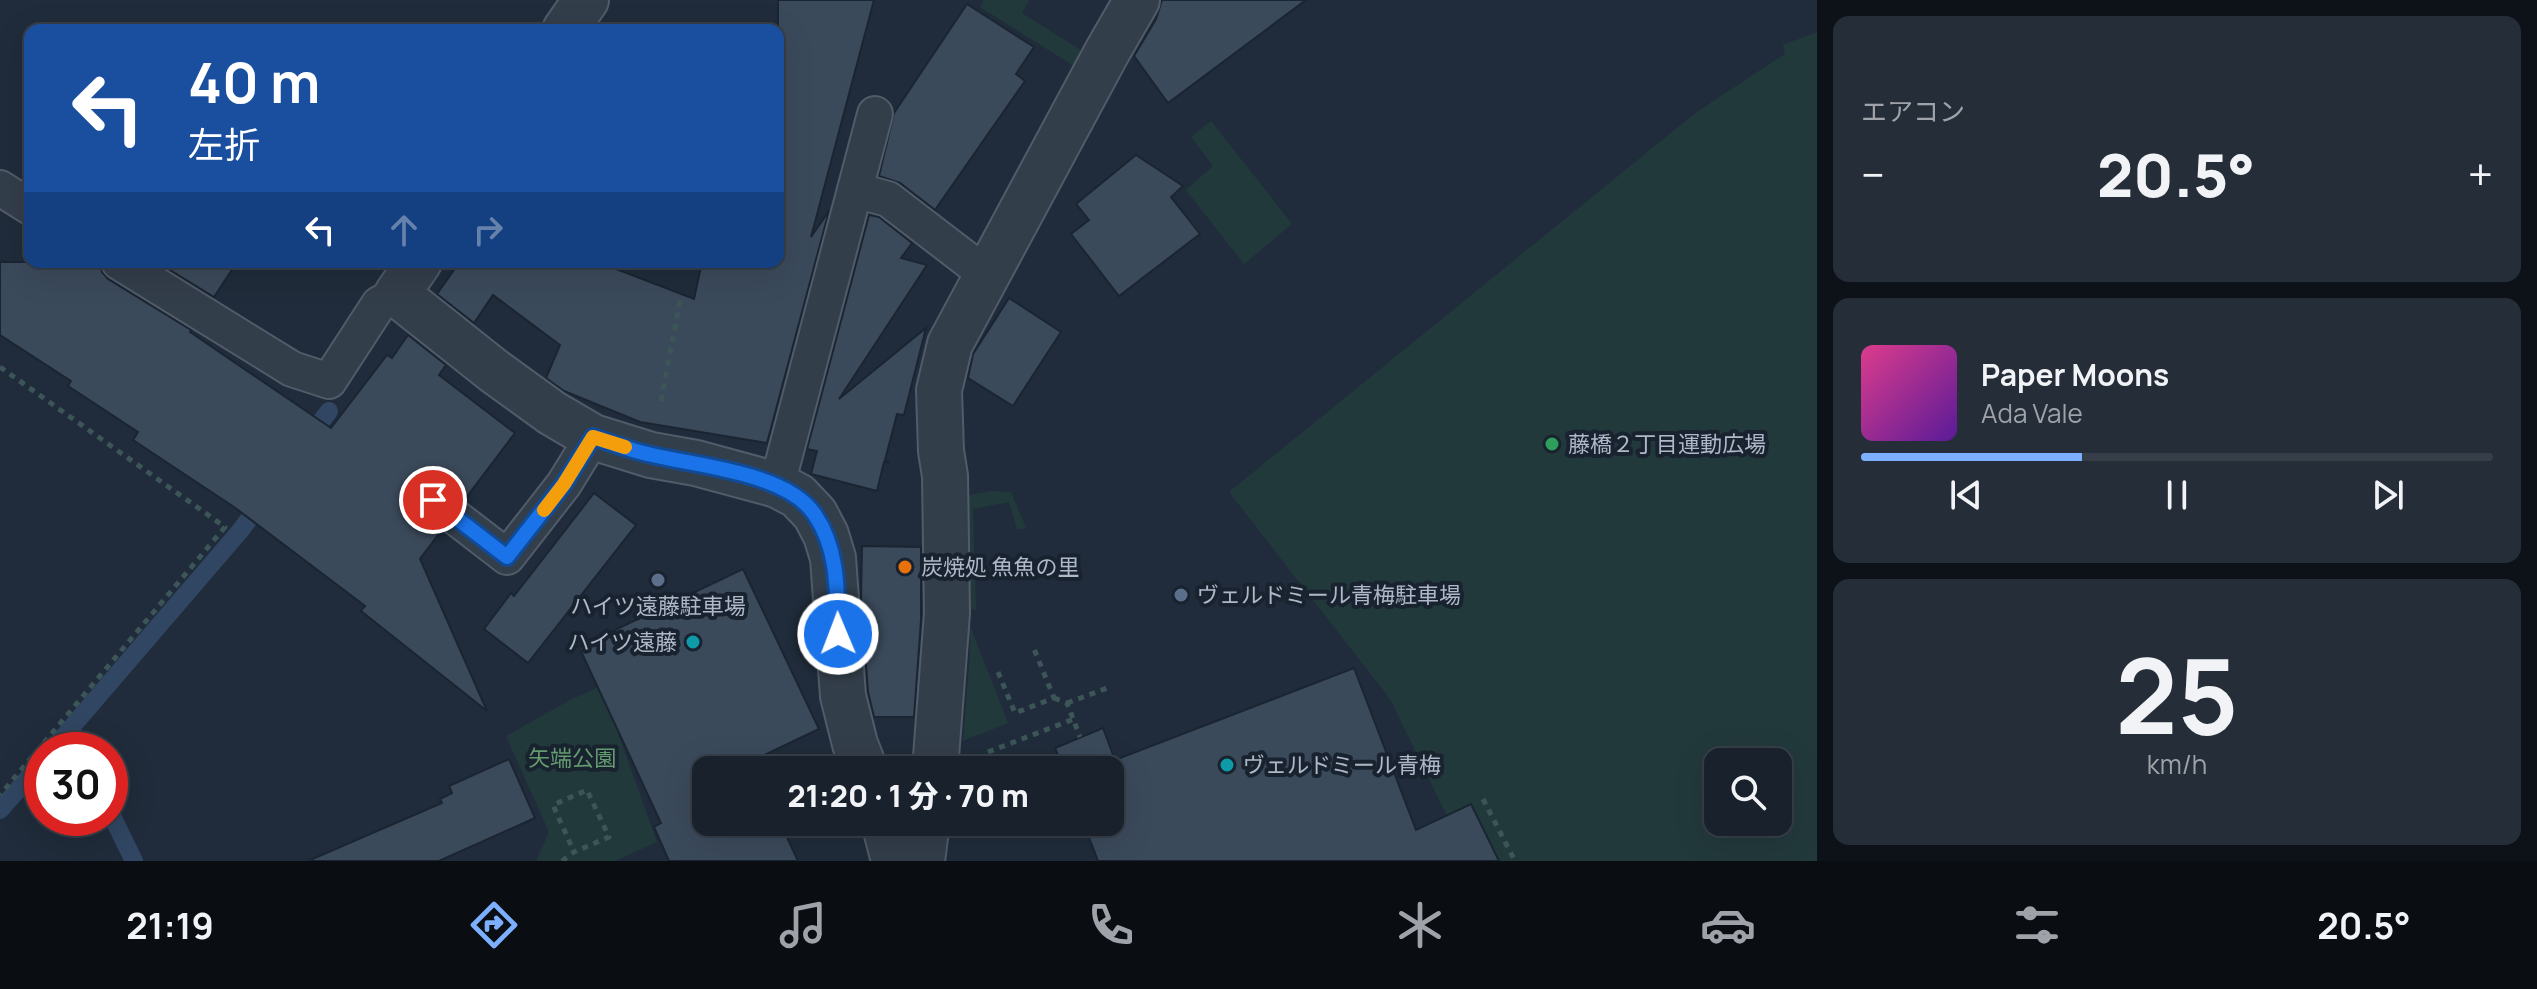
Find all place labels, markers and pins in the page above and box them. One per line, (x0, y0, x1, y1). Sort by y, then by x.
place label: 藤橋２丁目運動広場 (1568, 429, 1766, 459)
marker: 藤橋２丁目運動広場 (1543, 435, 1561, 453)
pin (399, 466, 467, 534)
place label: 炭焼処 魚魚の里 (921, 552, 1079, 582)
marker: 炭焼処 魚魚の里 (896, 558, 914, 576)
marker: ハイツ遠藤駐車場 (649, 571, 667, 589)
place label: ヴェルドミール青梅駐車場 (1197, 580, 1461, 610)
marker: ヴェルドミール青梅駐車場 (1172, 586, 1190, 604)
place label: ハイツ遠藤駐車場 (570, 591, 746, 621)
place label: ハイツ遠藤 (567, 627, 677, 657)
marker: ハイツ遠藤 (684, 633, 702, 651)
place label: ヴェルドミール青梅 (1243, 750, 1441, 780)
marker: ヴェルドミール青梅 (1218, 756, 1236, 774)

